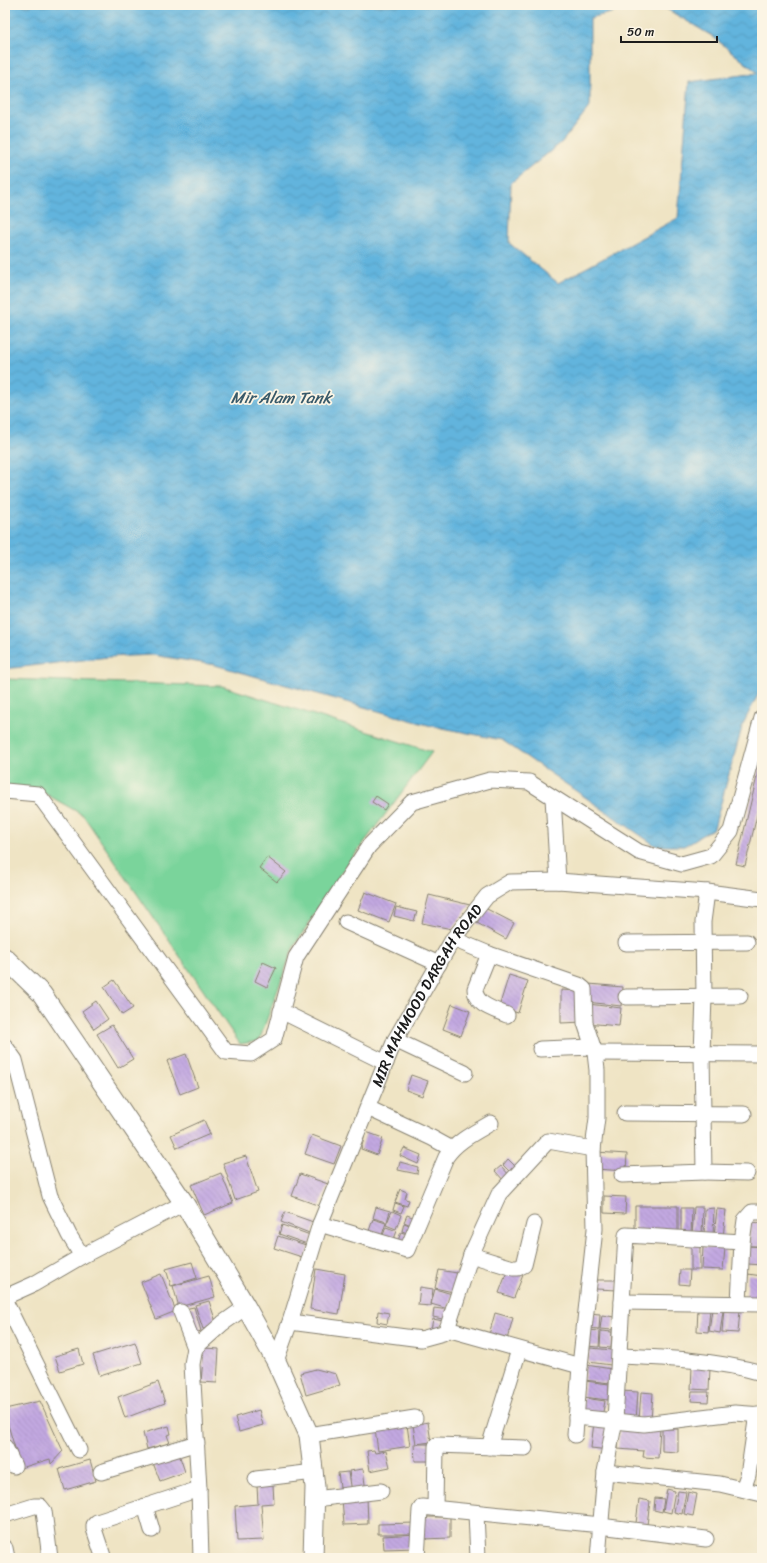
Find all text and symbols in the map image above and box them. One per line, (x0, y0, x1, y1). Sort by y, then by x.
scale bar (621, 18, 717, 44)
text: 50 m (627, 21, 654, 43)
water label: Mir Alam Tank (231, 383, 334, 412)
street label: MIR MAHMOOD DARGAH ROAD (364, 898, 489, 1091)

